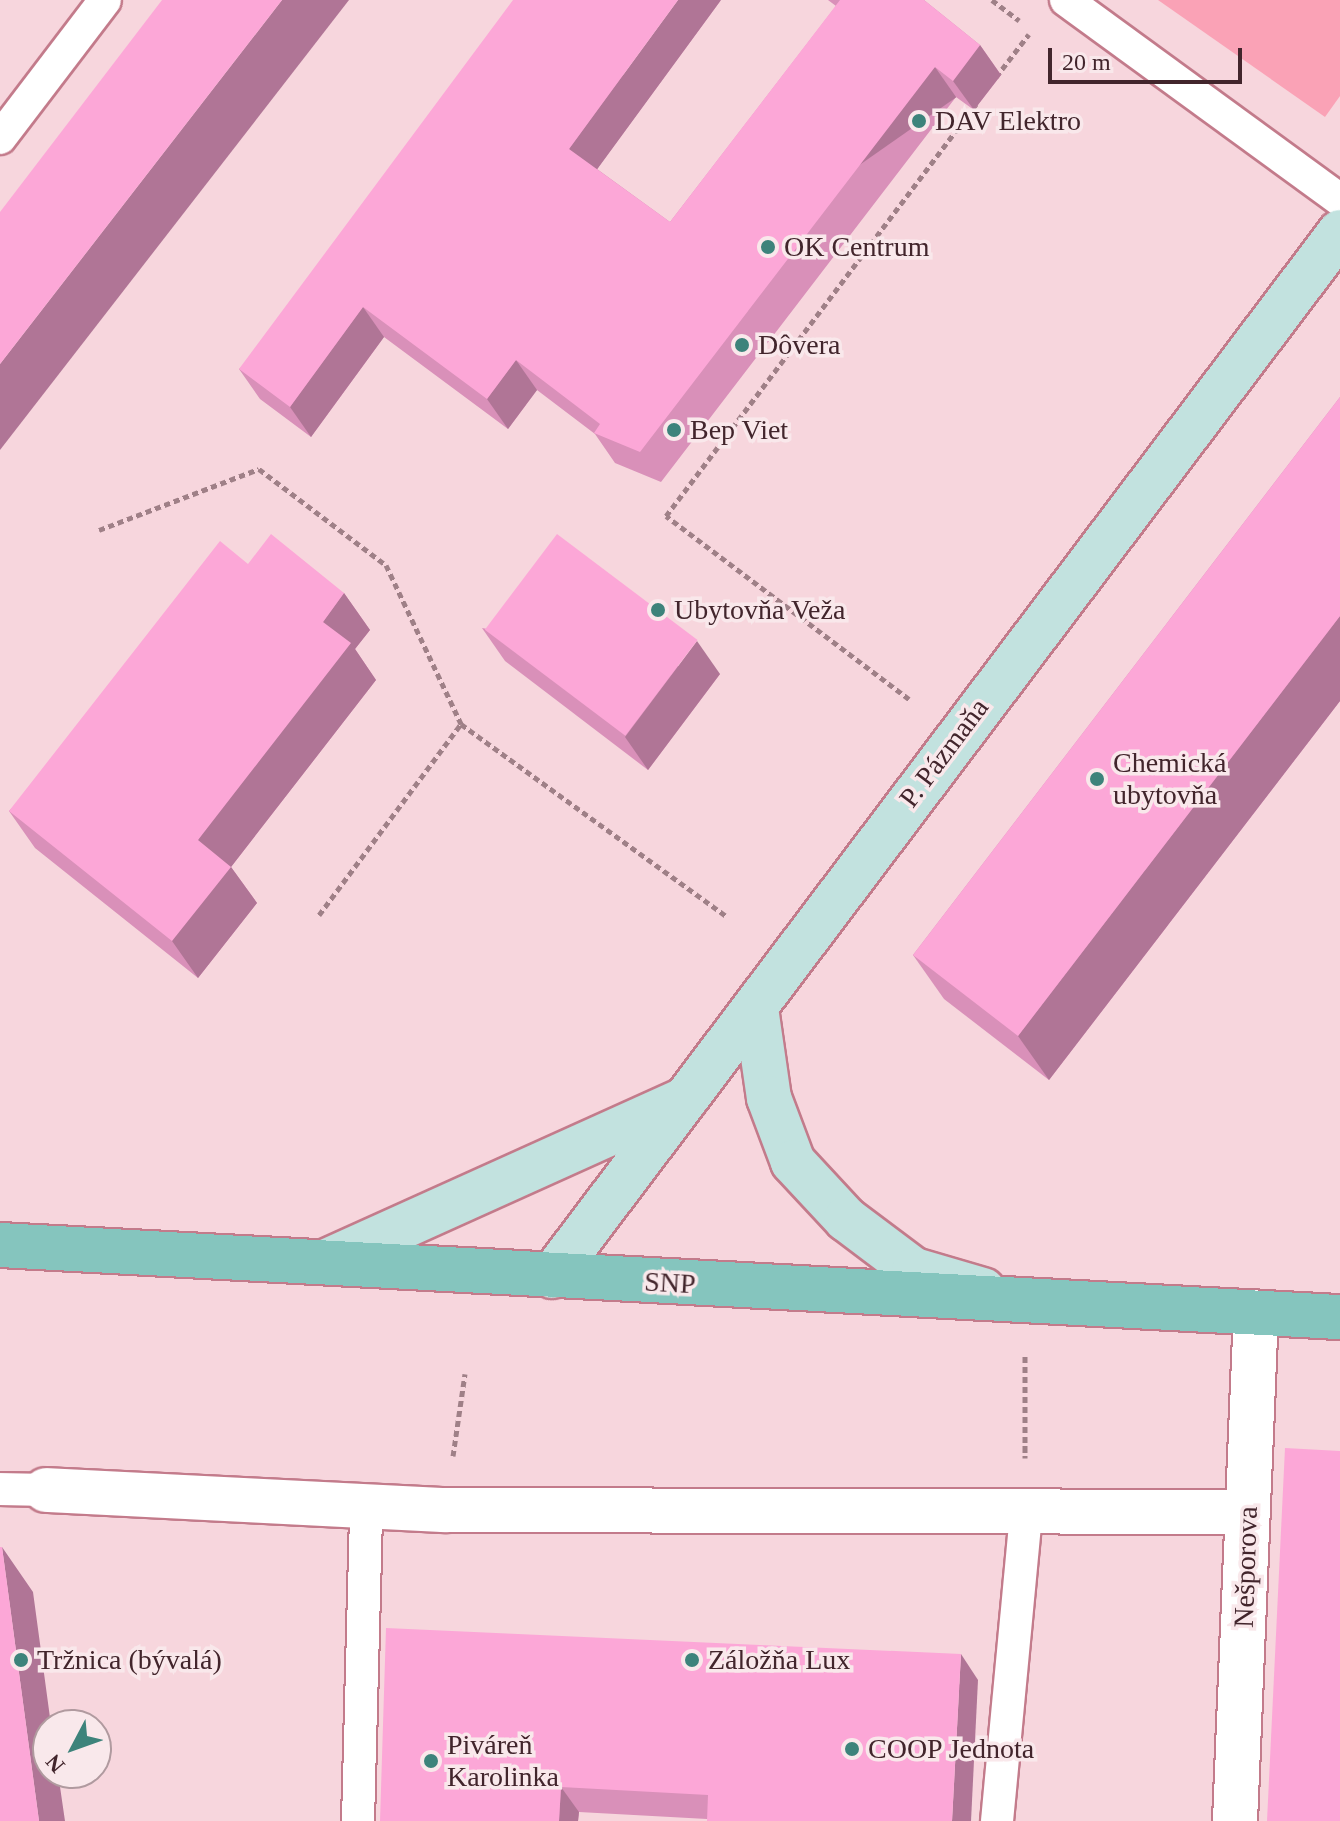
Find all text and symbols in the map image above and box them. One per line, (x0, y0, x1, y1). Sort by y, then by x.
scale bar (1052, 32, 1246, 82)
text: 20 m (1062, 49, 1111, 75)
place label: DAV Elektro (935, 104, 1081, 138)
marker: DAV Elektro (910, 112, 928, 130)
place label: OK Centrum (784, 230, 929, 264)
marker: OK Centrum (759, 238, 777, 256)
place label: Dôvera (758, 328, 840, 362)
marker: Dôvera (733, 336, 751, 354)
place label: Bep Viet (690, 413, 789, 447)
marker: Bep Viet (665, 421, 683, 439)
place label: Ubytovňa Veža (674, 593, 846, 627)
marker: Ubytovňa Veža (649, 601, 667, 619)
street label: P. Pázmaňa (892, 692, 996, 814)
place label: Chemická ubytovňa (1113, 746, 1227, 812)
marker: Chemická ubytovňa (1088, 770, 1106, 788)
street label: SNP (643, 1265, 697, 1301)
street label: Nešporova (1227, 1506, 1265, 1628)
place label: Tržnica (bývalá) (37, 1643, 222, 1677)
place label: Záložňa Lux (708, 1643, 850, 1677)
marker: Tržnica (bývalá) (12, 1651, 30, 1669)
marker: Záložňa Lux (683, 1651, 701, 1669)
north arrow (32, 1709, 112, 1789)
place label: Piváreň Karolinka (447, 1728, 559, 1794)
place label: COOP Jednota (868, 1732, 1035, 1766)
marker: COOP Jednota (843, 1740, 861, 1758)
text: N (40, 1750, 70, 1778)
marker: Piváreň Karolinka (422, 1752, 440, 1770)

